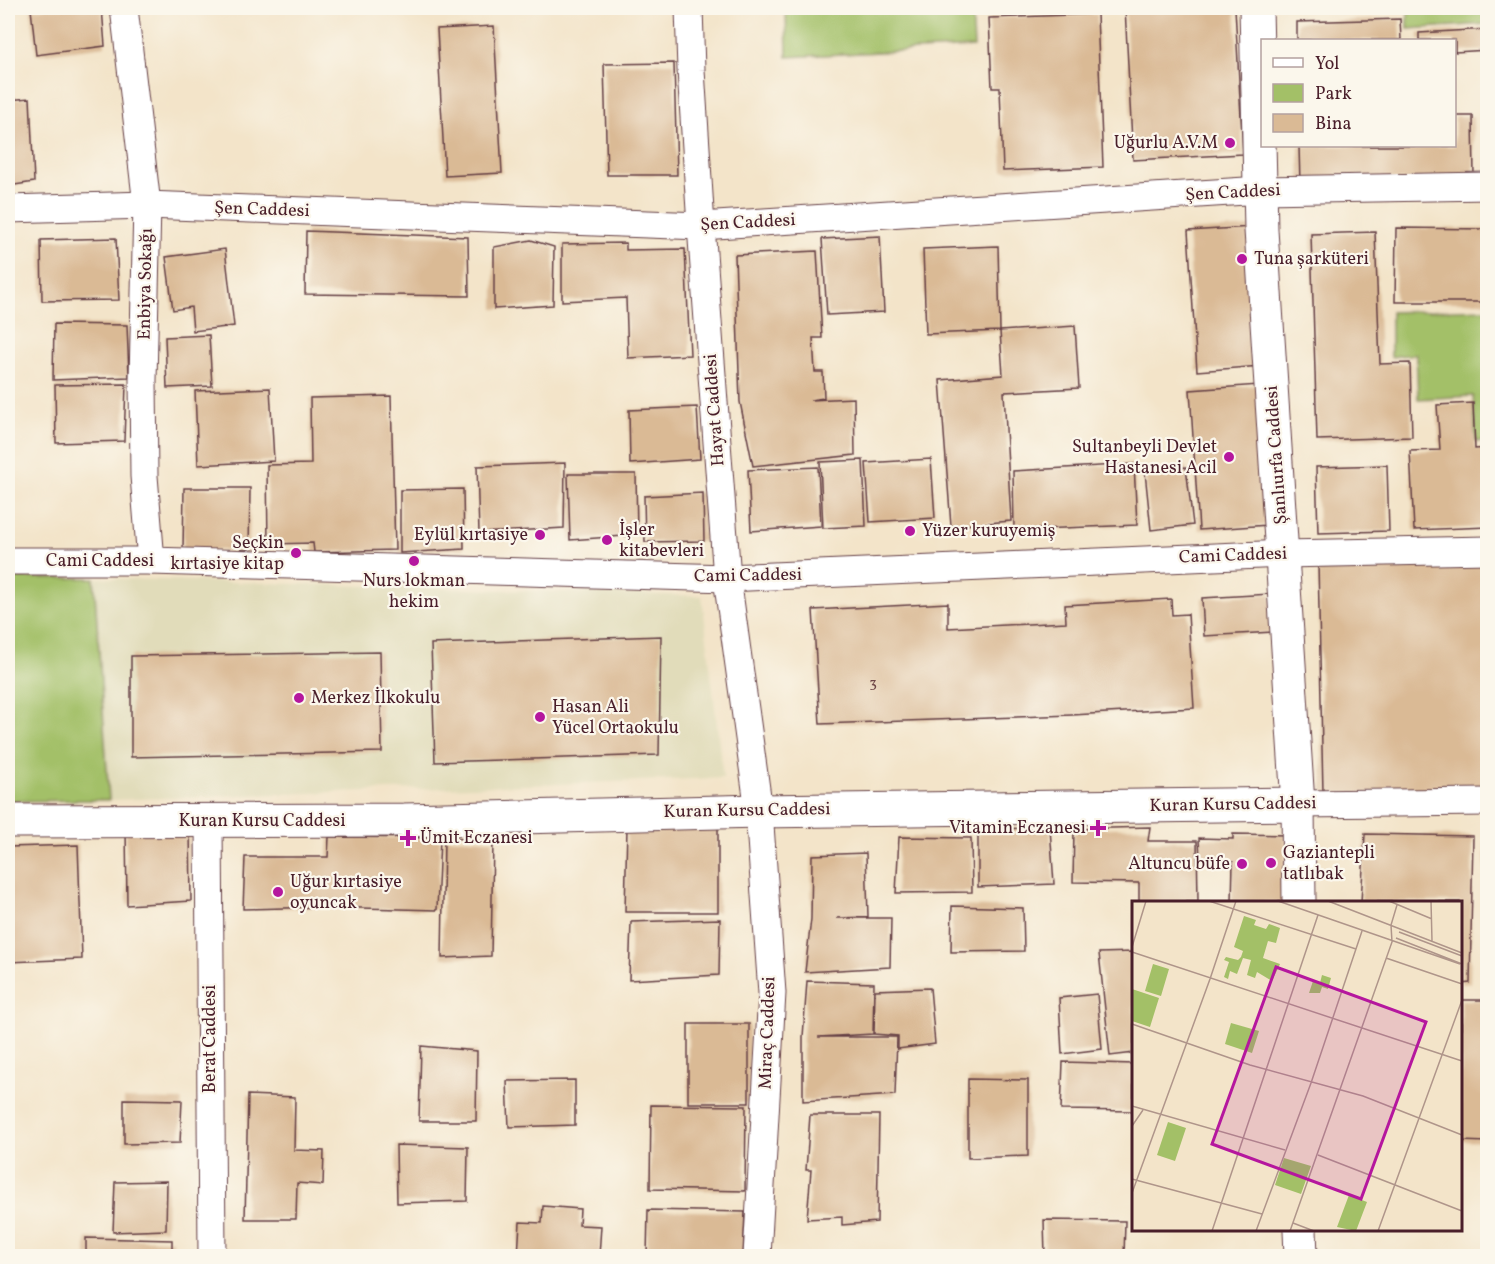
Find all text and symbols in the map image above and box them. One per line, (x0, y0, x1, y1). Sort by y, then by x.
legend (1261, 39, 1456, 147)
text: Yol (1315, 52, 1340, 77)
text: Park (1315, 82, 1352, 107)
text: Bina (1315, 112, 1351, 137)
place label: Uğurlu A.V.M (1114, 131, 1218, 156)
marker: Uğurlu A.V.M (1223, 136, 1237, 150)
street label: Şen Caddesi (1185, 178, 1281, 208)
street label: Şen Caddesi (214, 196, 310, 224)
street label: Şen Caddesi (700, 208, 796, 238)
street label: Enbiya Sokağı (133, 228, 159, 340)
place label: Tuna şarküteri (1254, 247, 1369, 272)
marker: Tuna şarküteri (1235, 252, 1249, 266)
street label: Hayat Caddesi (699, 353, 731, 467)
street label: Şanlıurfa Caddesi (1260, 385, 1294, 525)
place label: Sultanbeyli Devlet Hastanesi Acil (1072, 435, 1217, 481)
marker: Sultanbeyli Devlet Hastanesi Acil (1222, 450, 1236, 464)
place label: İşler kitabevleri (619, 518, 704, 564)
place label: Yüzer kuruyemiş (922, 519, 1056, 544)
place label: Eylül kırtasiye (414, 523, 528, 548)
marker: Yüzer kuruyemiş (903, 524, 917, 538)
marker: Eylül kırtasiye (533, 528, 547, 542)
place label: Seçkin kırtasiye kitap (170, 531, 284, 577)
marker: İşler kitabevleri (600, 533, 614, 547)
street label: Cami Caddesi (1178, 542, 1288, 570)
marker: Seçkin kırtasiye kitap (289, 546, 303, 560)
street label: Cami Caddesi (46, 549, 154, 574)
marker: Nurs lokman hekim (407, 554, 421, 568)
street label: Cami Caddesi (694, 563, 802, 589)
place label: Nurs lokman hekim (363, 569, 466, 615)
house number: 3 (869, 673, 877, 694)
place label: Merkez İlkokulu (311, 686, 440, 711)
marker: Merkez İlkokulu (292, 691, 306, 705)
place label: Hasan Ali Yücel Ortaokulu (552, 695, 679, 741)
marker: Hasan Ali Yücel Ortaokulu (533, 710, 547, 724)
street label: Kuran Kursu Caddesi (1149, 791, 1317, 819)
street label: Kuran Kursu Caddesi (663, 797, 831, 825)
street label: Kuran Kursu Caddesi (178, 809, 346, 834)
place label: Vitamin Eczanesi (949, 816, 1086, 841)
marker: Vitamin Eczanesi (1091, 821, 1105, 835)
place label: Ümit Eczanesi (420, 826, 533, 851)
marker: Ümit Eczanesi (401, 831, 415, 845)
place label: Gaziantepli tatlıbak (1283, 841, 1375, 887)
place label: Altuncu büfe (1128, 852, 1230, 877)
marker: Gaziantepli tatlıbak (1264, 856, 1278, 870)
marker: Altuncu büfe (1235, 857, 1249, 871)
place label: Uğur kırtasiye oyuncak (290, 870, 402, 916)
marker: Uğur kırtasiye oyuncak (271, 885, 285, 899)
inset map (1132, 901, 1462, 1231)
street label: Miraç Caddesi (754, 976, 782, 1090)
street label: Berat Caddesi (198, 985, 223, 1093)

